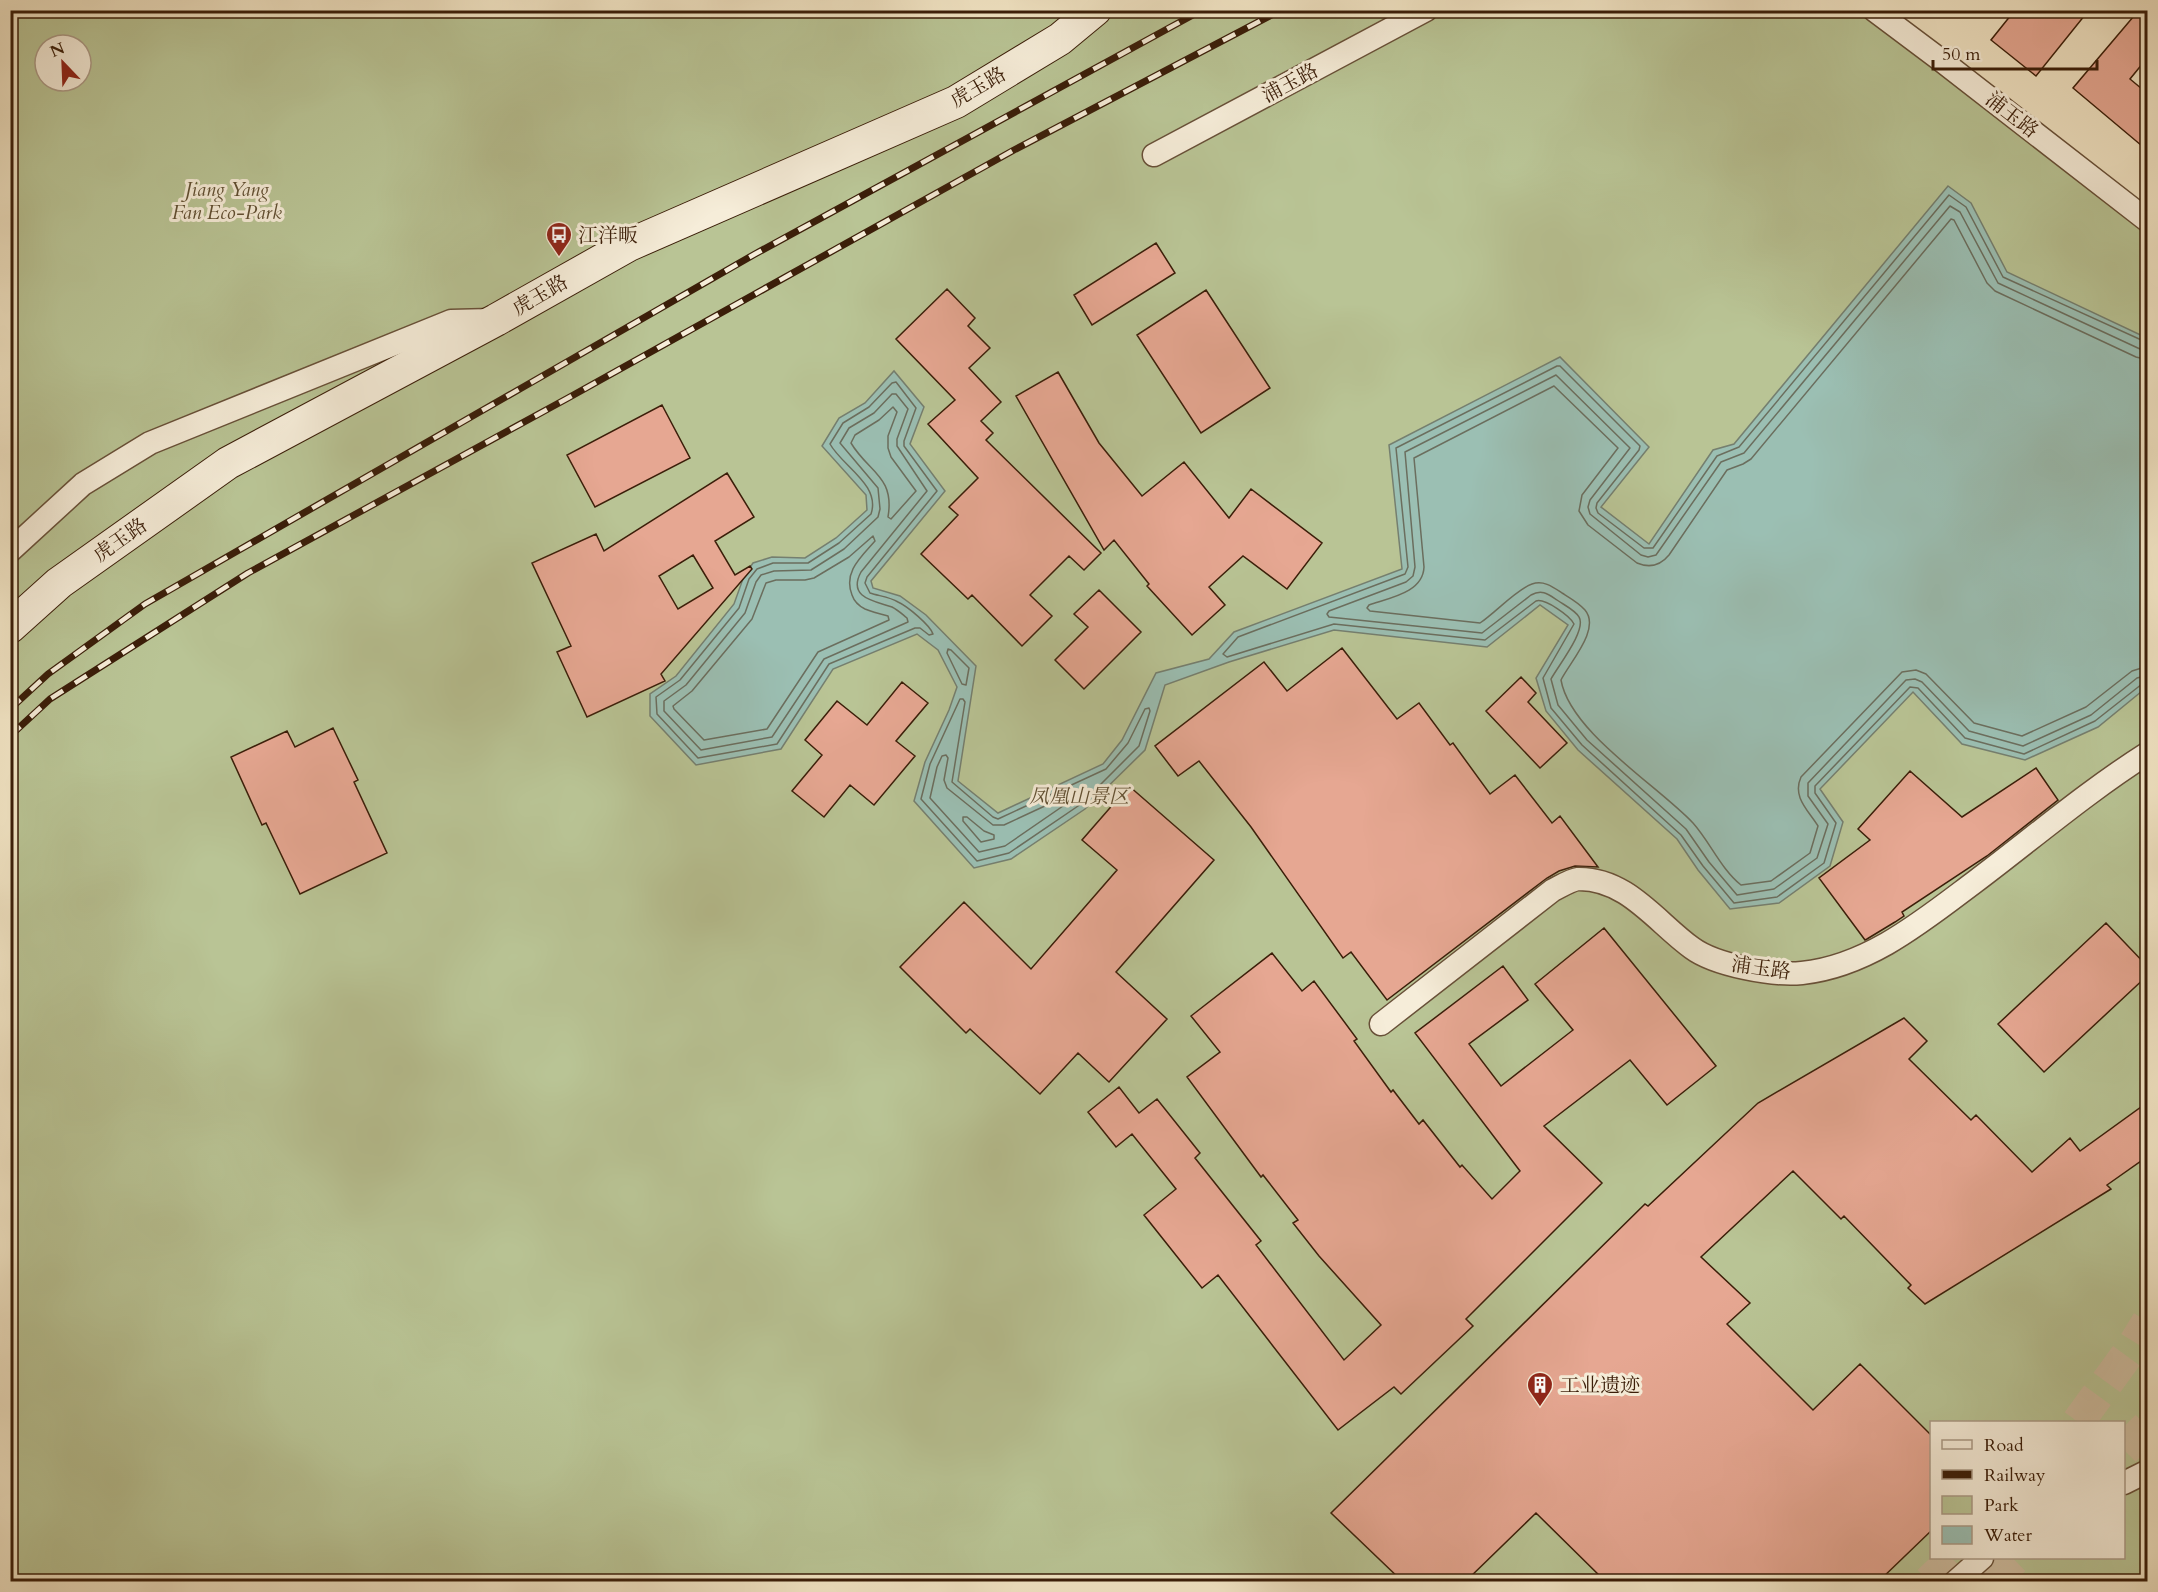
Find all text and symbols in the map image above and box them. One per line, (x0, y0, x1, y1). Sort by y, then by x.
north arrow (33, 33, 93, 93)
scale bar (1933, 33, 2096, 71)
text: N (47, 37, 68, 63)
text: 50 m (1942, 42, 1981, 67)
street label: 浦玉路 (1257, 57, 1323, 109)
street label: 虎玉路 (945, 60, 1011, 114)
street label: 浦玉路 (1980, 86, 2044, 144)
park label: Jiang Yang Fan Eco-Park (172, 176, 282, 226)
bus stop icon: 江洋畈 (544, 220, 574, 258)
place label: 江洋畈 (578, 222, 638, 249)
street label: 虎玉路 (507, 268, 573, 322)
street label: 虎玉路 (88, 512, 152, 568)
park label: 凤凰山景区 (1029, 783, 1132, 810)
street label: 浦玉路 (1729, 950, 1793, 986)
building icon: 工业遗迹 (1525, 1370, 1555, 1408)
place label: 工业遗迹 (1560, 1372, 1640, 1399)
legend (1930, 1421, 2125, 1559)
text: Road (1984, 1433, 2024, 1458)
text: Railway (1984, 1463, 2046, 1488)
text: Park (1984, 1493, 2019, 1518)
text: Water (1983, 1523, 2033, 1548)

